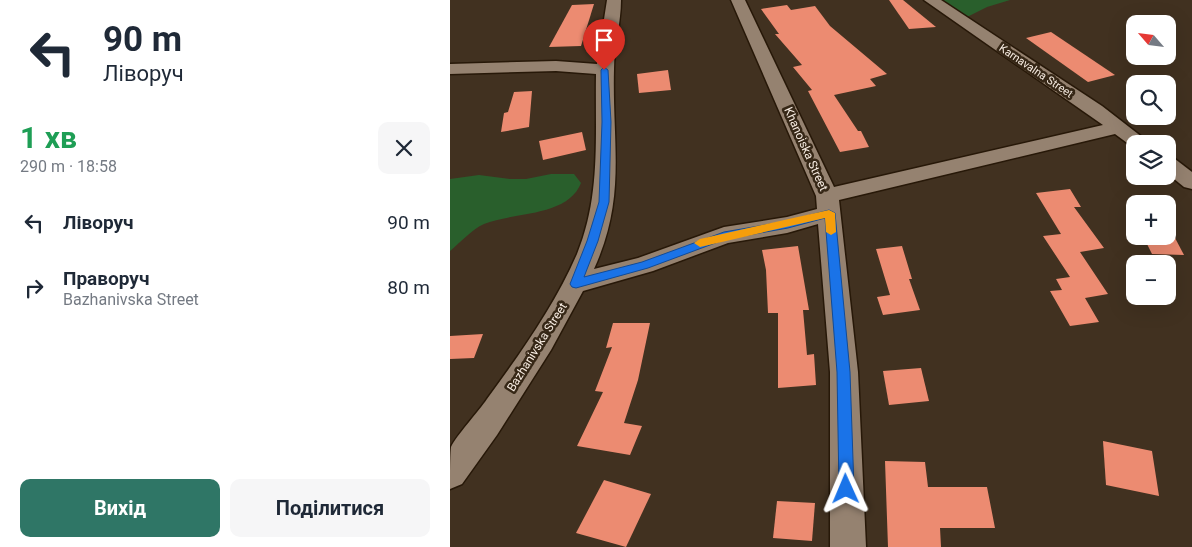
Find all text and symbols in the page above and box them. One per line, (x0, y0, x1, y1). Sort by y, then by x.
north arrow (1126, 15, 1176, 65)
map controls (1126, 15, 1176, 305)
text: 90 m (103, 19, 182, 60)
pin (583, 19, 625, 70)
icon: left (20, 20, 85, 85)
icon: arrive (590, 26, 618, 54)
street label: Karnavalna Street (997, 41, 1076, 101)
text: Ліворуч (103, 61, 184, 86)
button: search (1126, 75, 1176, 125)
street label: Khanoiska Street (781, 105, 831, 193)
text: 1 хв (20, 120, 77, 155)
button: close (378, 122, 430, 174)
button: layers (1126, 135, 1176, 185)
text: 290 m · 18:58 (20, 157, 117, 176)
button: + (1126, 195, 1176, 245)
icon: left (20, 209, 48, 237)
text: Ліворуч (63, 211, 134, 234)
text: 90 m (387, 211, 430, 234)
button: − (1126, 255, 1176, 305)
text: Праворуч (63, 267, 149, 290)
icon: right (20, 274, 48, 302)
text: 80 m (387, 276, 430, 299)
text: Bazhanivska Street (63, 290, 199, 309)
street label: Bazhanivska Street (504, 300, 570, 394)
position arrow (819, 462, 871, 514)
button: Вихід (20, 479, 220, 537)
button: Поділитися (230, 479, 430, 537)

